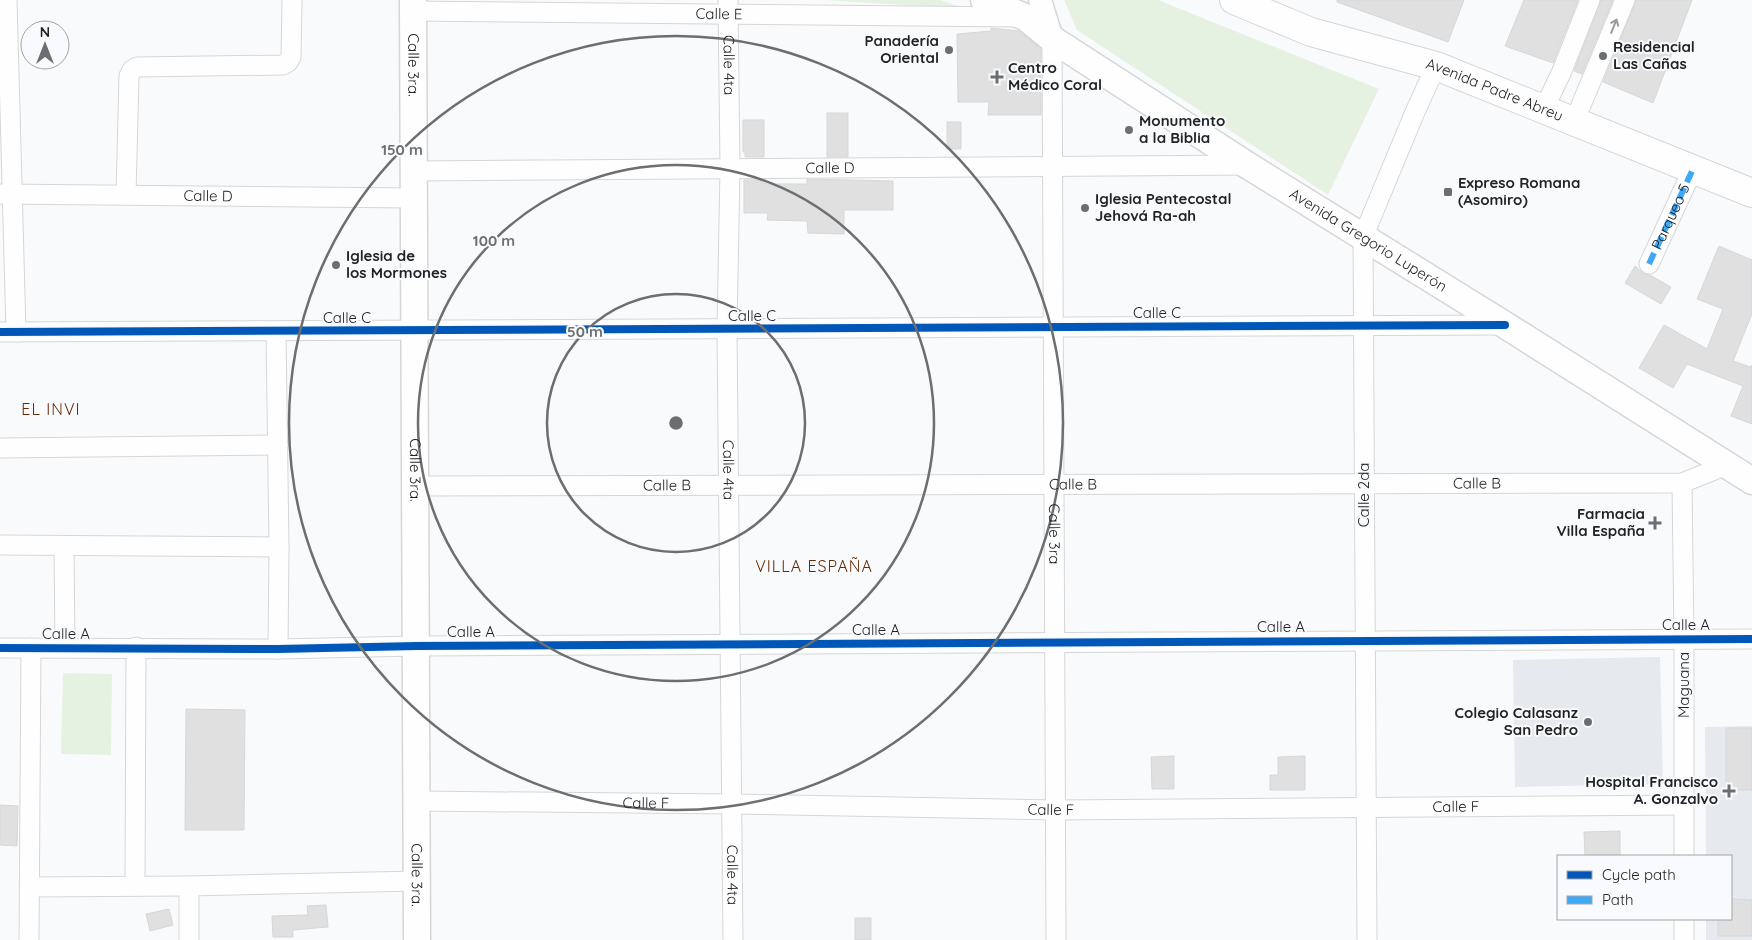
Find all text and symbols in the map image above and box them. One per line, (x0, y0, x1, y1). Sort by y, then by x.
street label: Calle E (696, 4, 742, 23)
one-way arrow (1610, 19, 1620, 34)
north arrow (20, 20, 70, 70)
text: N (40, 23, 50, 41)
place label: Panadería Oriental (865, 31, 939, 67)
street label: Calle 3ra. (404, 33, 423, 97)
street label: Calle 4ta (719, 35, 739, 95)
place label: Residencial Las Cañas (1613, 37, 1695, 73)
marker: Panadería Oriental (943, 44, 955, 56)
marker: Residencial Las Cañas (1597, 50, 1609, 62)
street label: Avenida Padre Abreu (1424, 54, 1566, 125)
place label: Centro Médico Coral (1008, 58, 1102, 94)
marker: Centro Médico Coral (990, 70, 1004, 84)
place label: Monumento a la Biblia (1139, 111, 1225, 147)
marker: Monumento a la Biblia (1123, 124, 1135, 136)
text: 150 m (381, 140, 423, 159)
street label: Calle D (805, 158, 855, 177)
place label: Expreso Romana (Asomiro) (1458, 173, 1580, 209)
street label: Parqueo 5 (1647, 180, 1694, 253)
street label: Avenida Gregorio Luperón (1286, 184, 1451, 296)
street label: Calle D (183, 186, 233, 205)
marker: Expreso Romana (Asomiro) (1442, 186, 1454, 198)
place label: Iglesia Pentecostal Jehová Ra-ah (1095, 189, 1231, 225)
marker: Iglesia Pentecostal Jehová Ra-ah (1079, 202, 1091, 214)
text: 100 m (473, 231, 515, 250)
place label: Iglesia de los Mormones (346, 246, 447, 282)
marker: Iglesia de los Mormones (330, 259, 342, 271)
street label: Calle C (1133, 303, 1181, 322)
street label: Calle C (728, 306, 776, 325)
street label: Calle C (323, 308, 371, 327)
text: 50 m (567, 322, 603, 341)
district label: EL INVI (21, 399, 81, 419)
centre of rings (667, 414, 685, 432)
street label: Calle 3ra. (406, 438, 425, 502)
street label: Calle 4ta (719, 440, 739, 500)
street label: Calle 2da (1354, 463, 1373, 527)
street label: Calle B (1453, 473, 1501, 493)
street label: Calle B (1049, 474, 1097, 493)
street label: Calle B (643, 475, 691, 494)
street label: Calle 3ra (1045, 504, 1064, 564)
place label: Farmacia Villa España (1557, 504, 1645, 540)
marker: Farmacia Villa España (1649, 517, 1661, 529)
district label: VILLA ESPAÑA (755, 556, 873, 576)
street label: Calle A (1662, 615, 1710, 634)
street label: Calle A (1257, 617, 1305, 636)
street label: Calle A (852, 620, 900, 639)
street label: Calle A (447, 622, 495, 641)
street label: Calle A (42, 624, 90, 643)
street label: Maguana (1674, 652, 1693, 718)
place label: Colegio Calasanz San Pedro (1455, 703, 1578, 739)
marker: Colegio Calasanz San Pedro (1582, 716, 1594, 728)
place label: Hospital Francisco A. Gonzalvo (1585, 772, 1718, 808)
marker: Hospital Francisco A. Gonzalvo (1722, 784, 1736, 798)
street label: Calle F (623, 793, 669, 812)
street label: Calle F (1432, 797, 1479, 816)
street label: Calle F (1027, 799, 1074, 819)
street label: Calle 3ra. (408, 843, 427, 907)
street label: Calle 4ta (723, 845, 743, 905)
legend (1557, 855, 1732, 920)
text: Cycle path (1602, 865, 1676, 884)
text: Path (1602, 890, 1634, 909)

